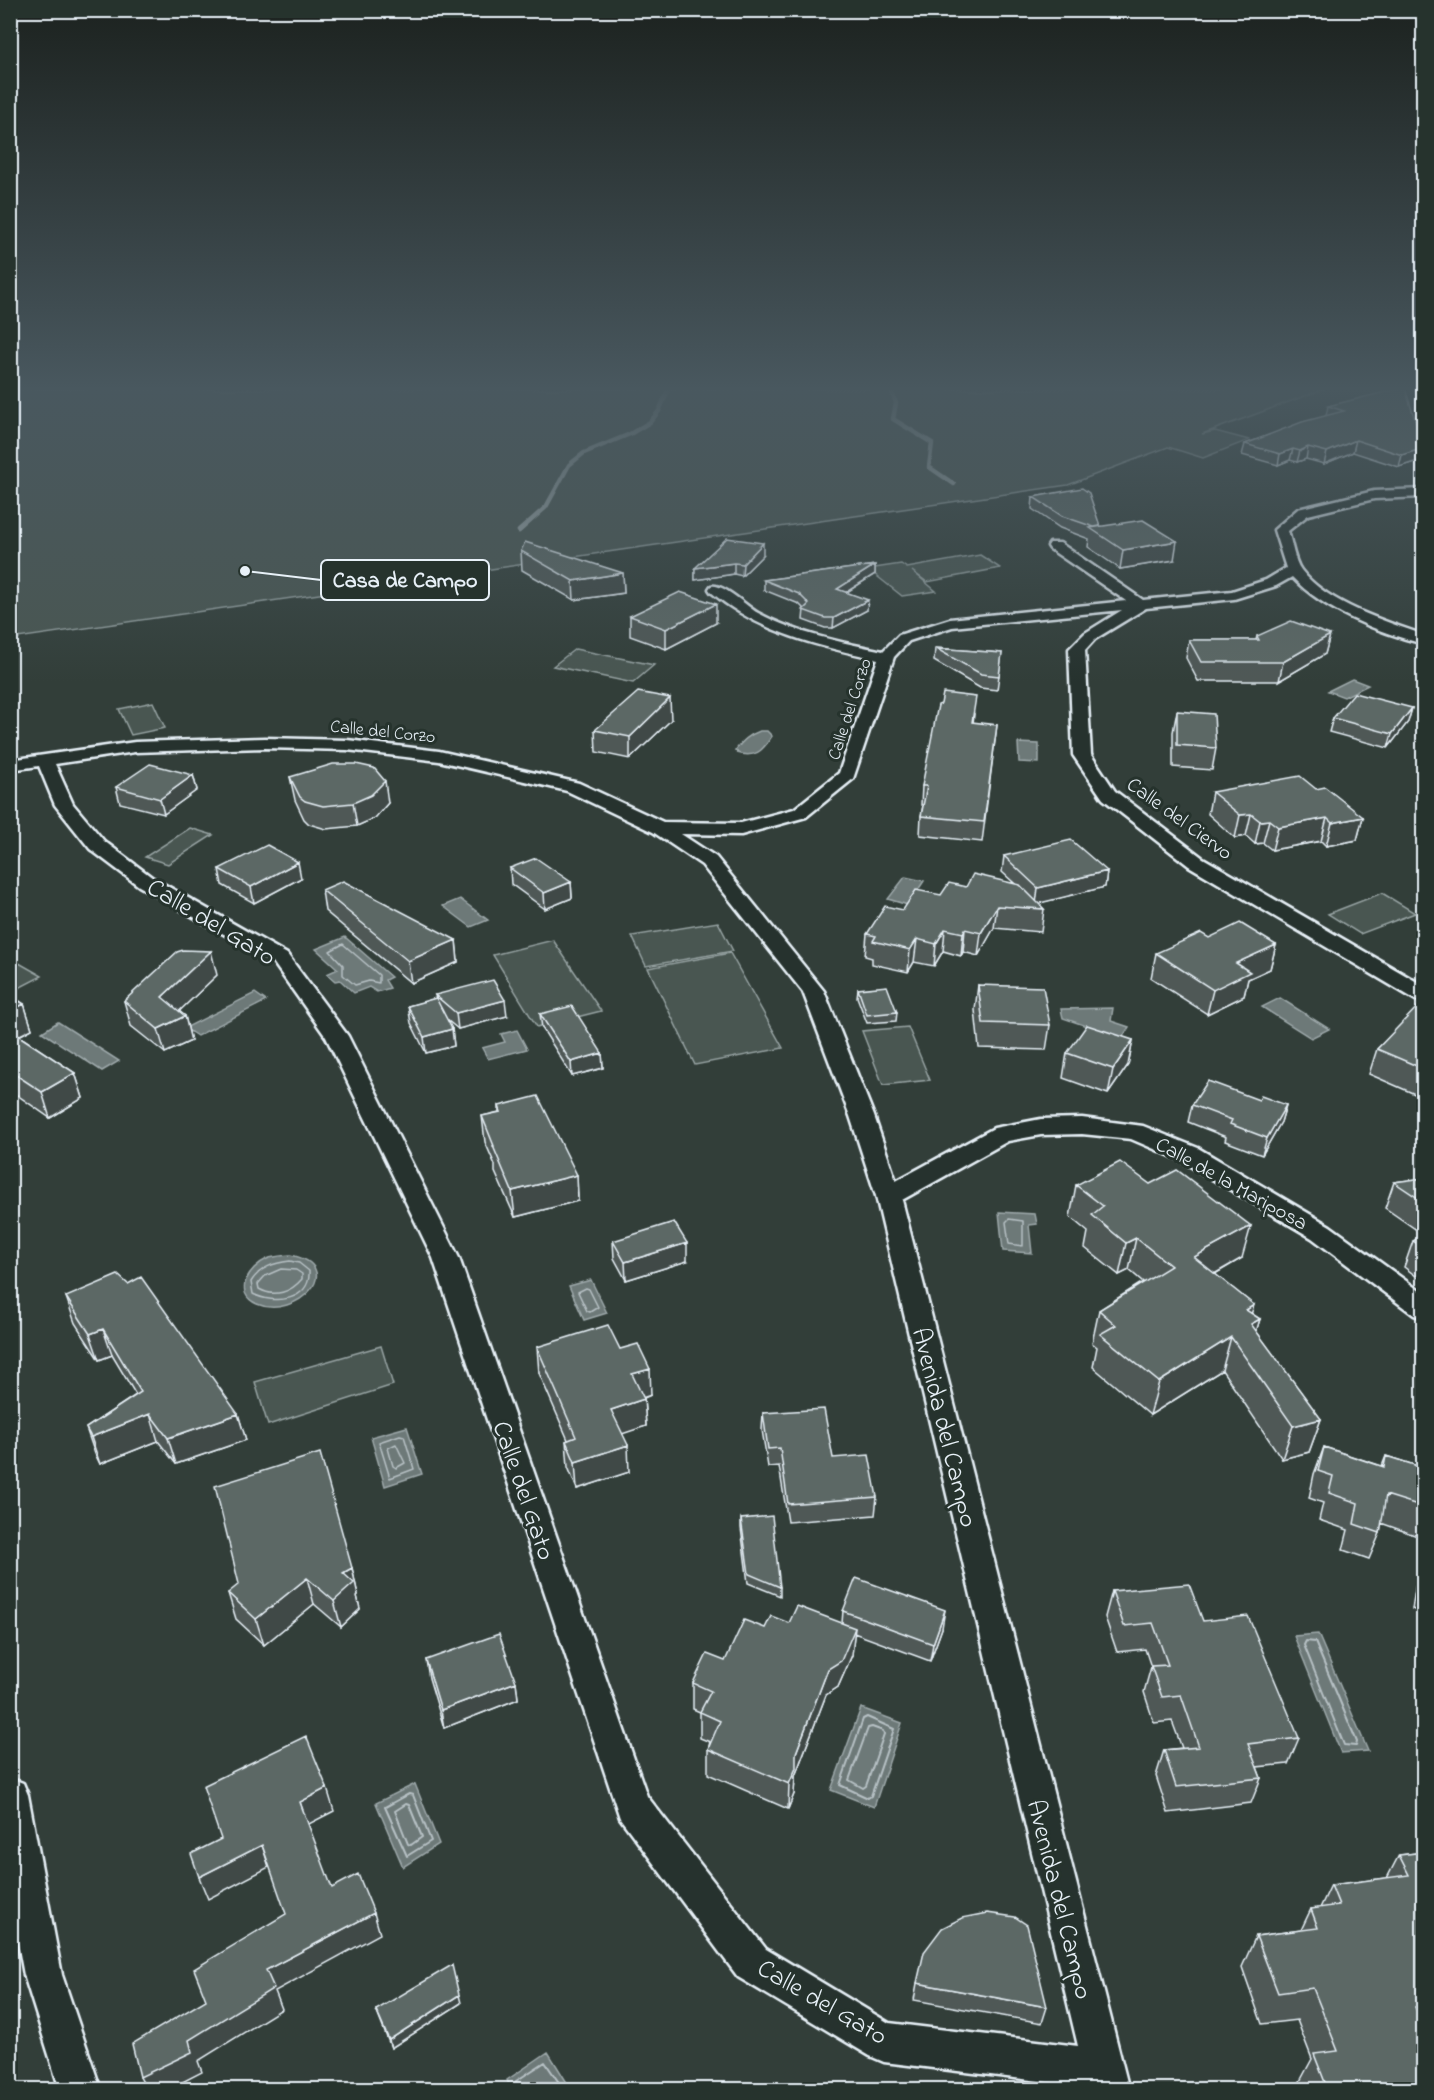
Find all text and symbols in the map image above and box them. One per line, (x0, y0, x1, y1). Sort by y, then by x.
callout: Casa de Campo (321, 560, 489, 600)
text: Casa de Campo (333, 566, 477, 598)
street label: Calle del Corzo (822, 655, 880, 764)
street label: Calle del Corzo (329, 715, 437, 751)
street label: Calle del Ciervo (1120, 771, 1238, 868)
street label: Calle del Gato (139, 870, 282, 977)
street label: Calle de la Mariposa (1149, 1130, 1313, 1239)
street label: Avenida del Campo (900, 1324, 986, 1531)
street label: Calle del Gato (481, 1416, 564, 1566)
street label: Avenida del Campo (1015, 1796, 1101, 2003)
street label: Calle del Gato (749, 1951, 894, 2056)

